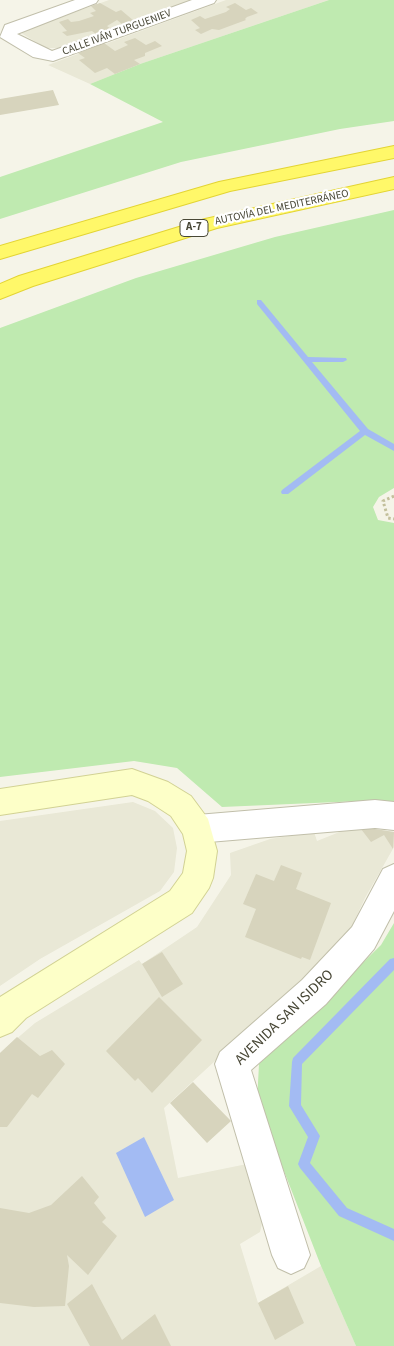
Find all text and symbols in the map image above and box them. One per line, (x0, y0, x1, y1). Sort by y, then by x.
street label: CALLE IVÁN TURGUENIEV (61, 7, 173, 59)
street label: AUTOVÍA DEL MEDITERRÁNEO (214, 187, 350, 229)
road number: A-7 (180, 220, 208, 237)
street label: AVENIDA SAN ISIDRO (232, 966, 338, 1070)

